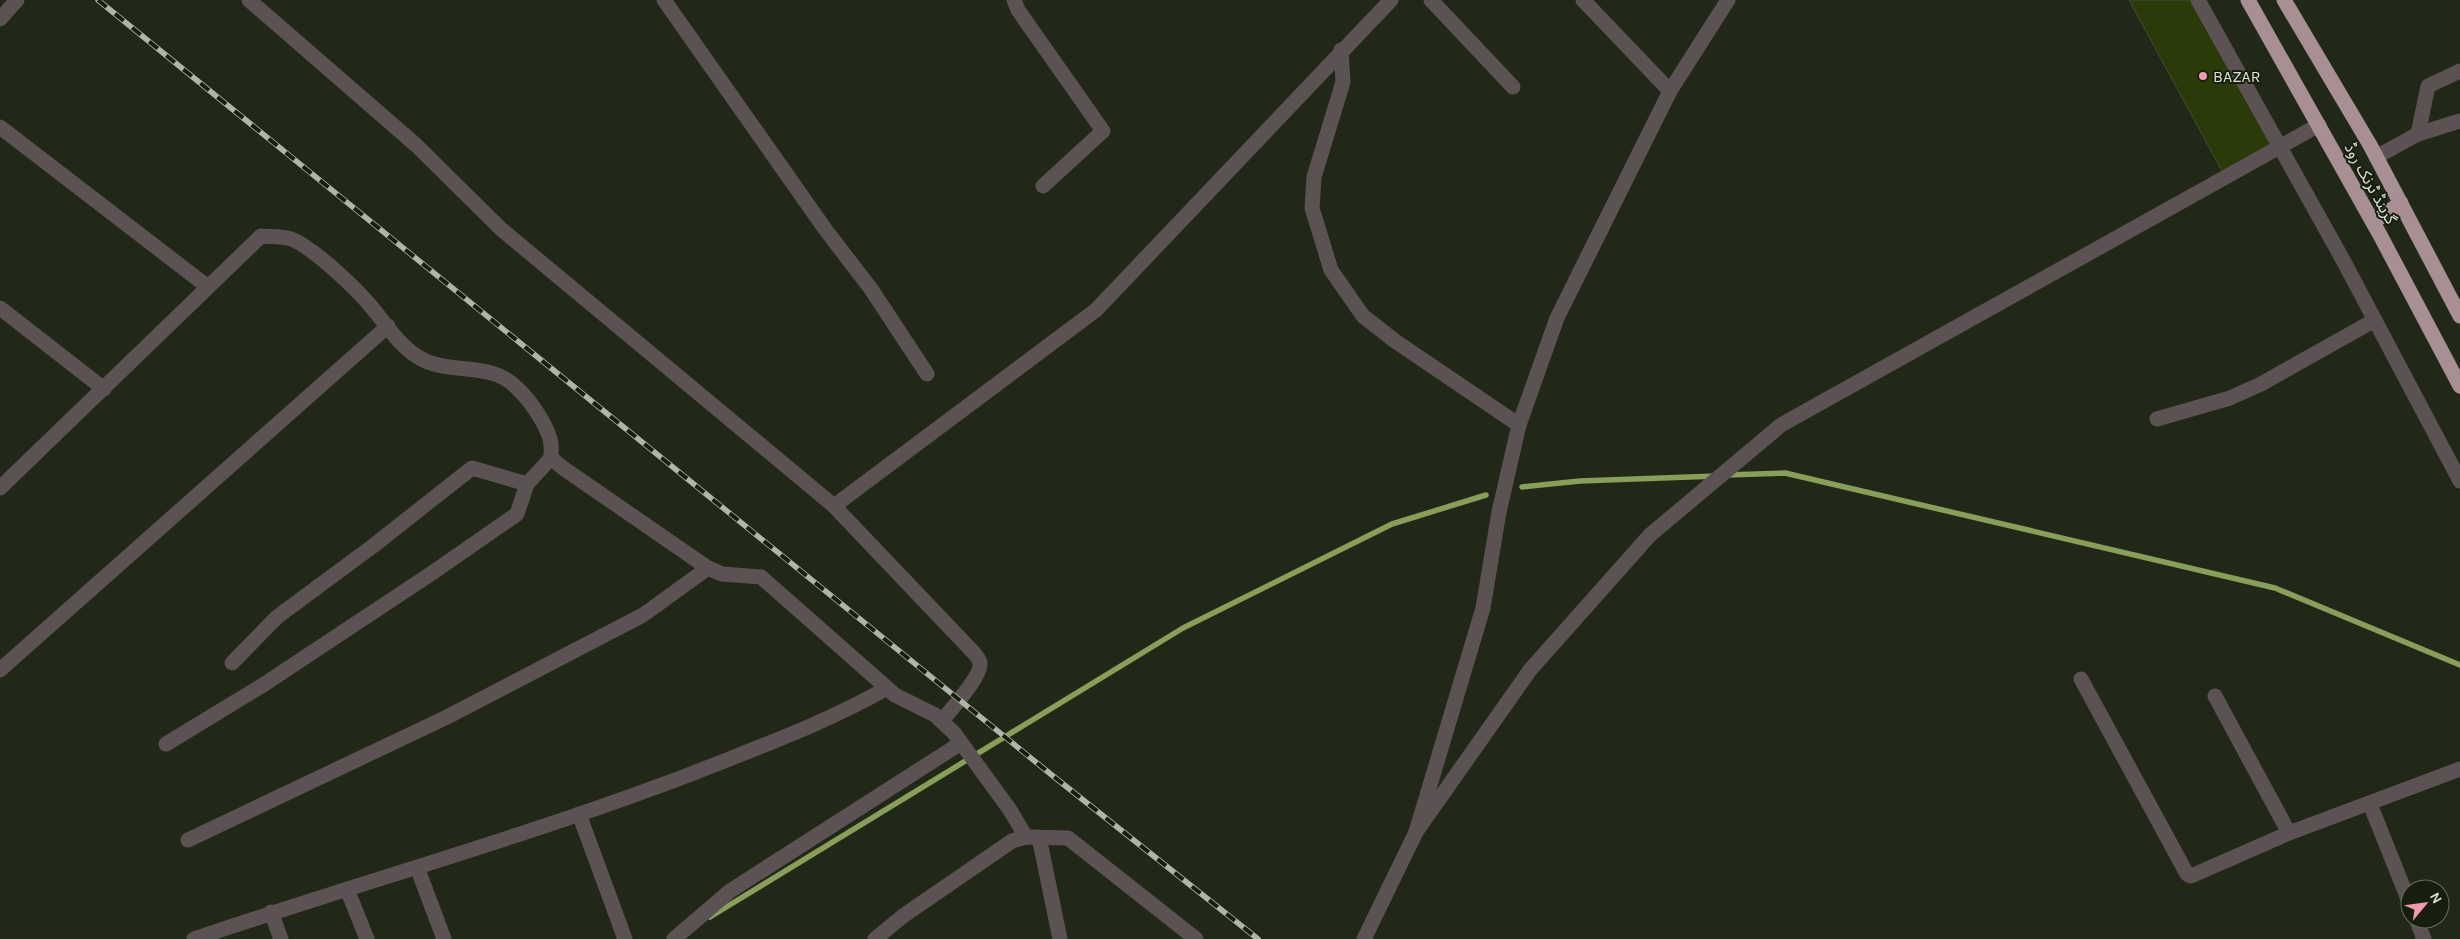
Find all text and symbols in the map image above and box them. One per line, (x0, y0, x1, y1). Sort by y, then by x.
place label: BAZAR (2213, 67, 2261, 86)
marker: BAZAR (2197, 70, 2209, 82)
street label: گرینڈ ٹرنک روڈ (2340, 139, 2401, 228)
north arrow (2400, 879, 2450, 929)
text: N (2426, 889, 2446, 906)

